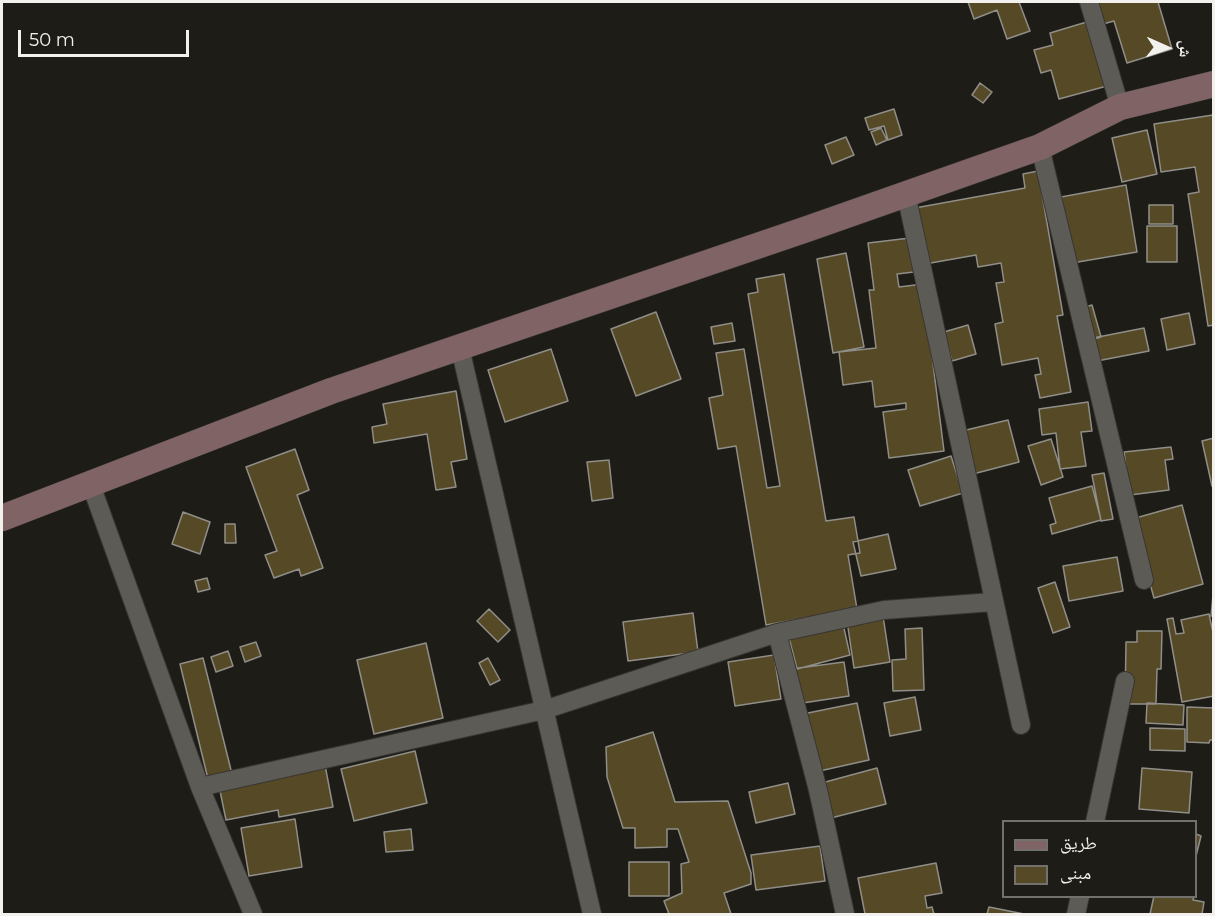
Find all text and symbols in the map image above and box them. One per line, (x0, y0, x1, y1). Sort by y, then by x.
scale bar (21, 18, 192, 56)
north arrow (1137, 18, 1197, 78)
text: 50 m (29, 29, 75, 51)
text: ش (1176, 40, 1195, 58)
legend (1002, 820, 1197, 898)
text: طريق (1060, 832, 1097, 854)
text: مبنى (1060, 862, 1091, 884)

